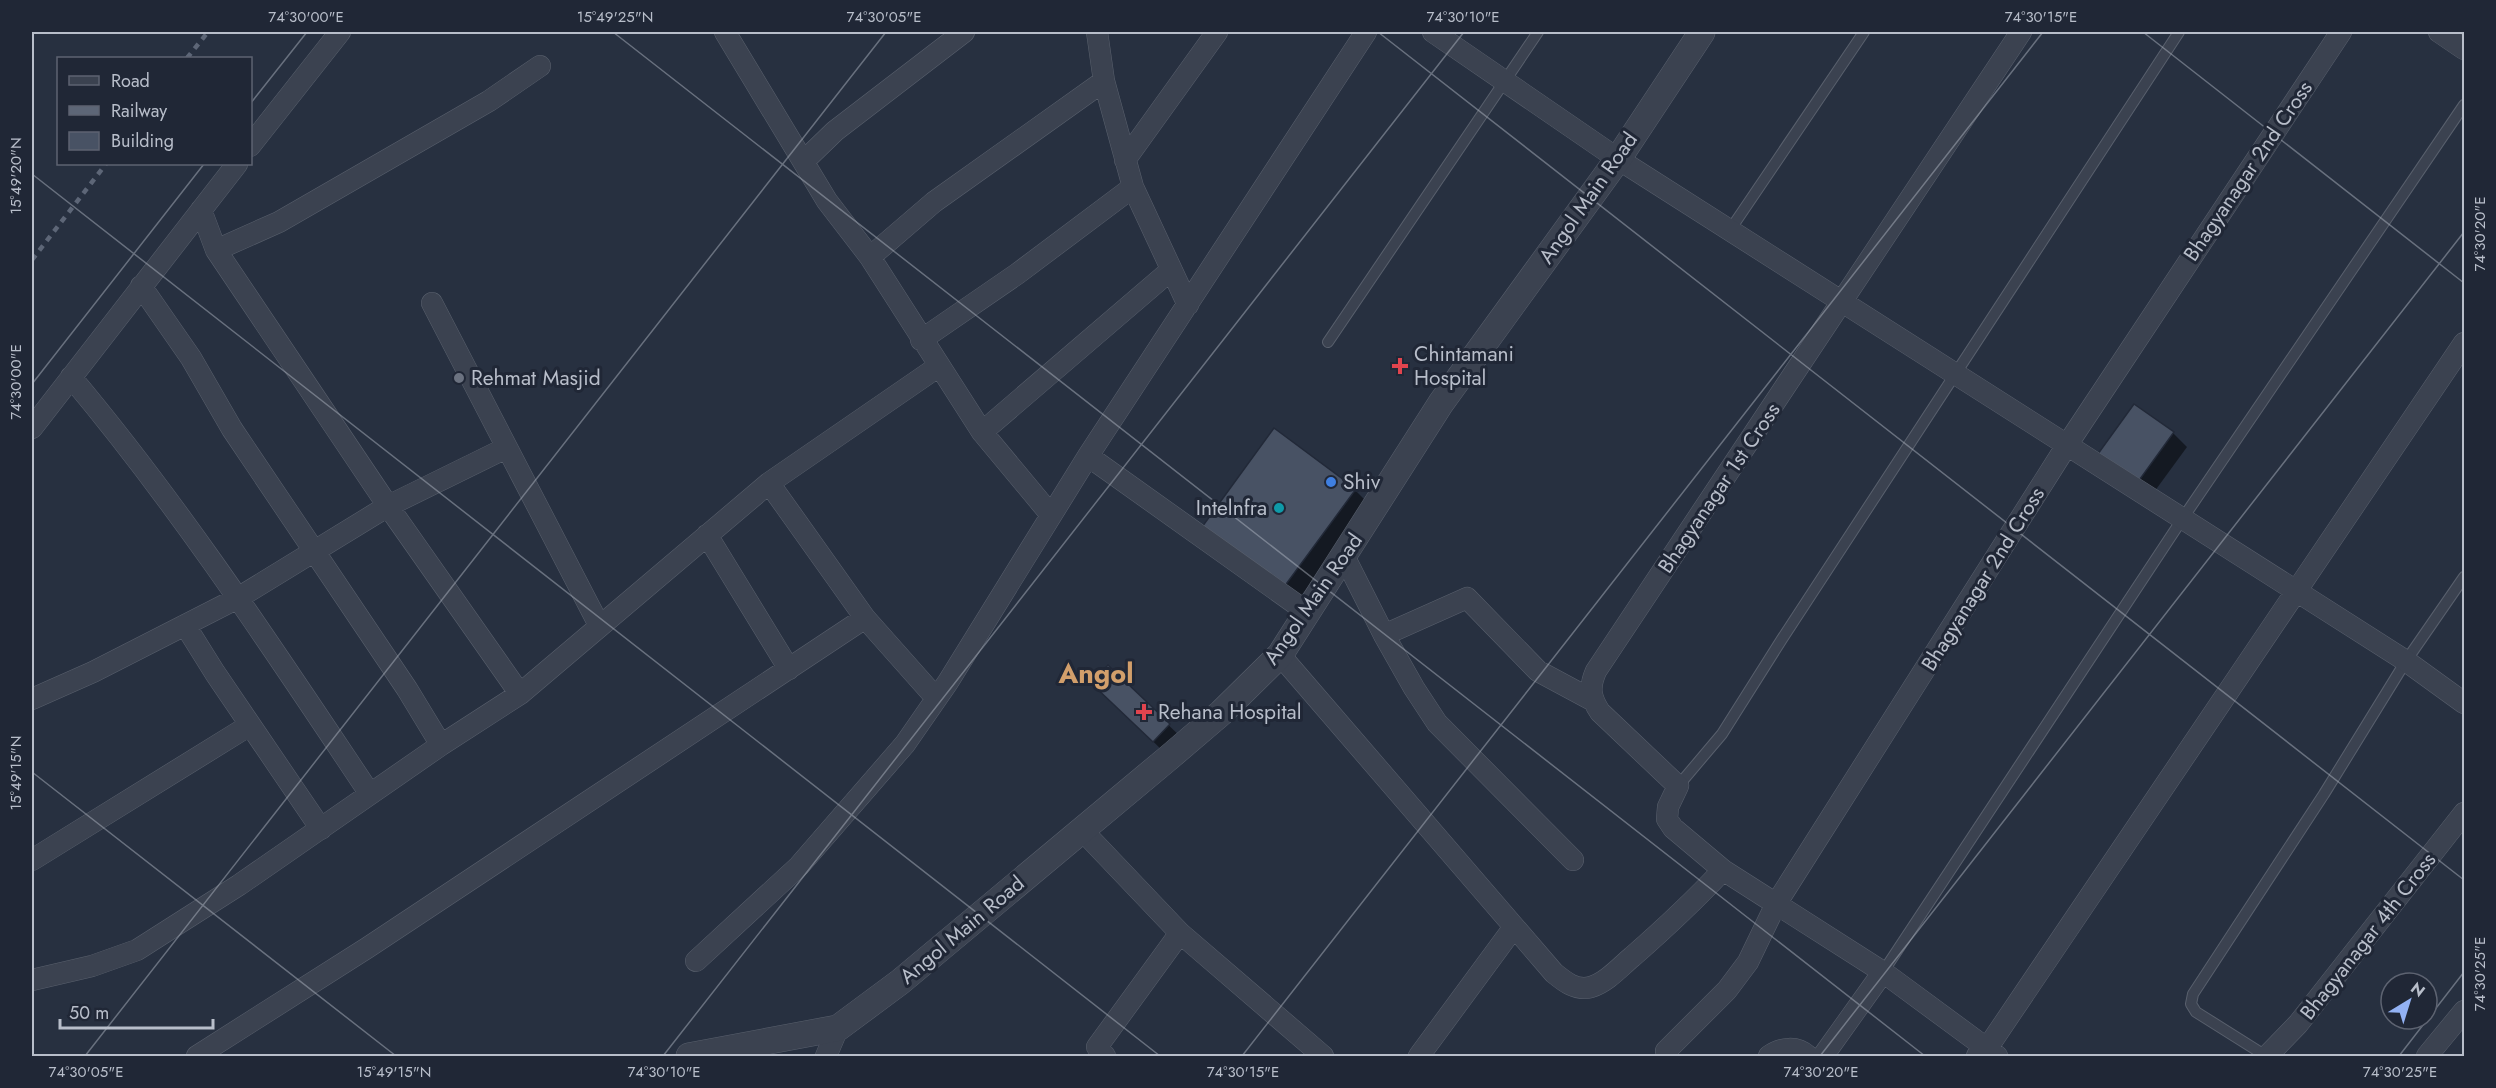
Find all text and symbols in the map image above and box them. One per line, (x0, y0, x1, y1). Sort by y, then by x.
text: 74°30'00"E (268, 6, 344, 28)
text: 15°49'25"N (577, 6, 653, 28)
text: 74°30'05"E (847, 6, 921, 28)
text: 74°30'10"E (1426, 6, 1500, 28)
text: 74°30'15"E (2005, 6, 2077, 28)
legend (57, 57, 252, 165)
text: Road (111, 68, 150, 94)
street label: Bhagyanagar 2nd Cross (2176, 75, 2320, 267)
text: Railway (111, 98, 167, 124)
street label: Angol Main Road (1531, 126, 1645, 270)
text: Building (111, 128, 174, 154)
text: 15°49'20"N (5, 137, 27, 215)
text: 74°30'20"E (2469, 196, 2491, 272)
place label: Chintamani Hospital (1414, 339, 1514, 393)
text: 74°30'00"E (5, 344, 27, 420)
marker: Chintamani Hospital (1391, 357, 1409, 375)
place label: Rehmat Masjid (471, 363, 601, 393)
marker: Rehmat Masjid (452, 371, 466, 385)
street label: Bhagyanagar 1st Cross (1651, 397, 1787, 579)
place label: Shiv (1343, 467, 1381, 497)
marker: Shiv (1324, 475, 1338, 489)
street label: Bhagyanagar 2nd Cross (1914, 481, 2052, 677)
place label: Intelnfra (1196, 493, 1267, 523)
marker: Intelnfra (1272, 501, 1286, 515)
street label: Angol Main Road (1256, 527, 1370, 671)
district label: Angol (1057, 654, 1134, 693)
place label: Rehana Hospital (1158, 697, 1301, 727)
marker: Rehana Hospital (1135, 703, 1153, 721)
text: 15°49'15"N (5, 736, 27, 810)
street label: Bhagyanagar 4th Cross (2293, 846, 2443, 1026)
street label: Angol Main Road (893, 869, 1031, 991)
text: 74°30'25"E (2469, 937, 2491, 1011)
north arrow (2379, 971, 2439, 1031)
text: N (2406, 977, 2430, 1003)
scale bar (60, 992, 213, 1030)
text: 50 m (69, 1000, 109, 1026)
text: 74°30'05"E (49, 1061, 123, 1083)
text: 15°49'15"N (357, 1061, 431, 1083)
text: 74°30'10"E (627, 1061, 701, 1083)
text: 74°30'15"E (1207, 1061, 1279, 1083)
text: 74°30'20"E (1783, 1061, 1859, 1083)
text: 74°30'25"E (2363, 1061, 2437, 1083)

